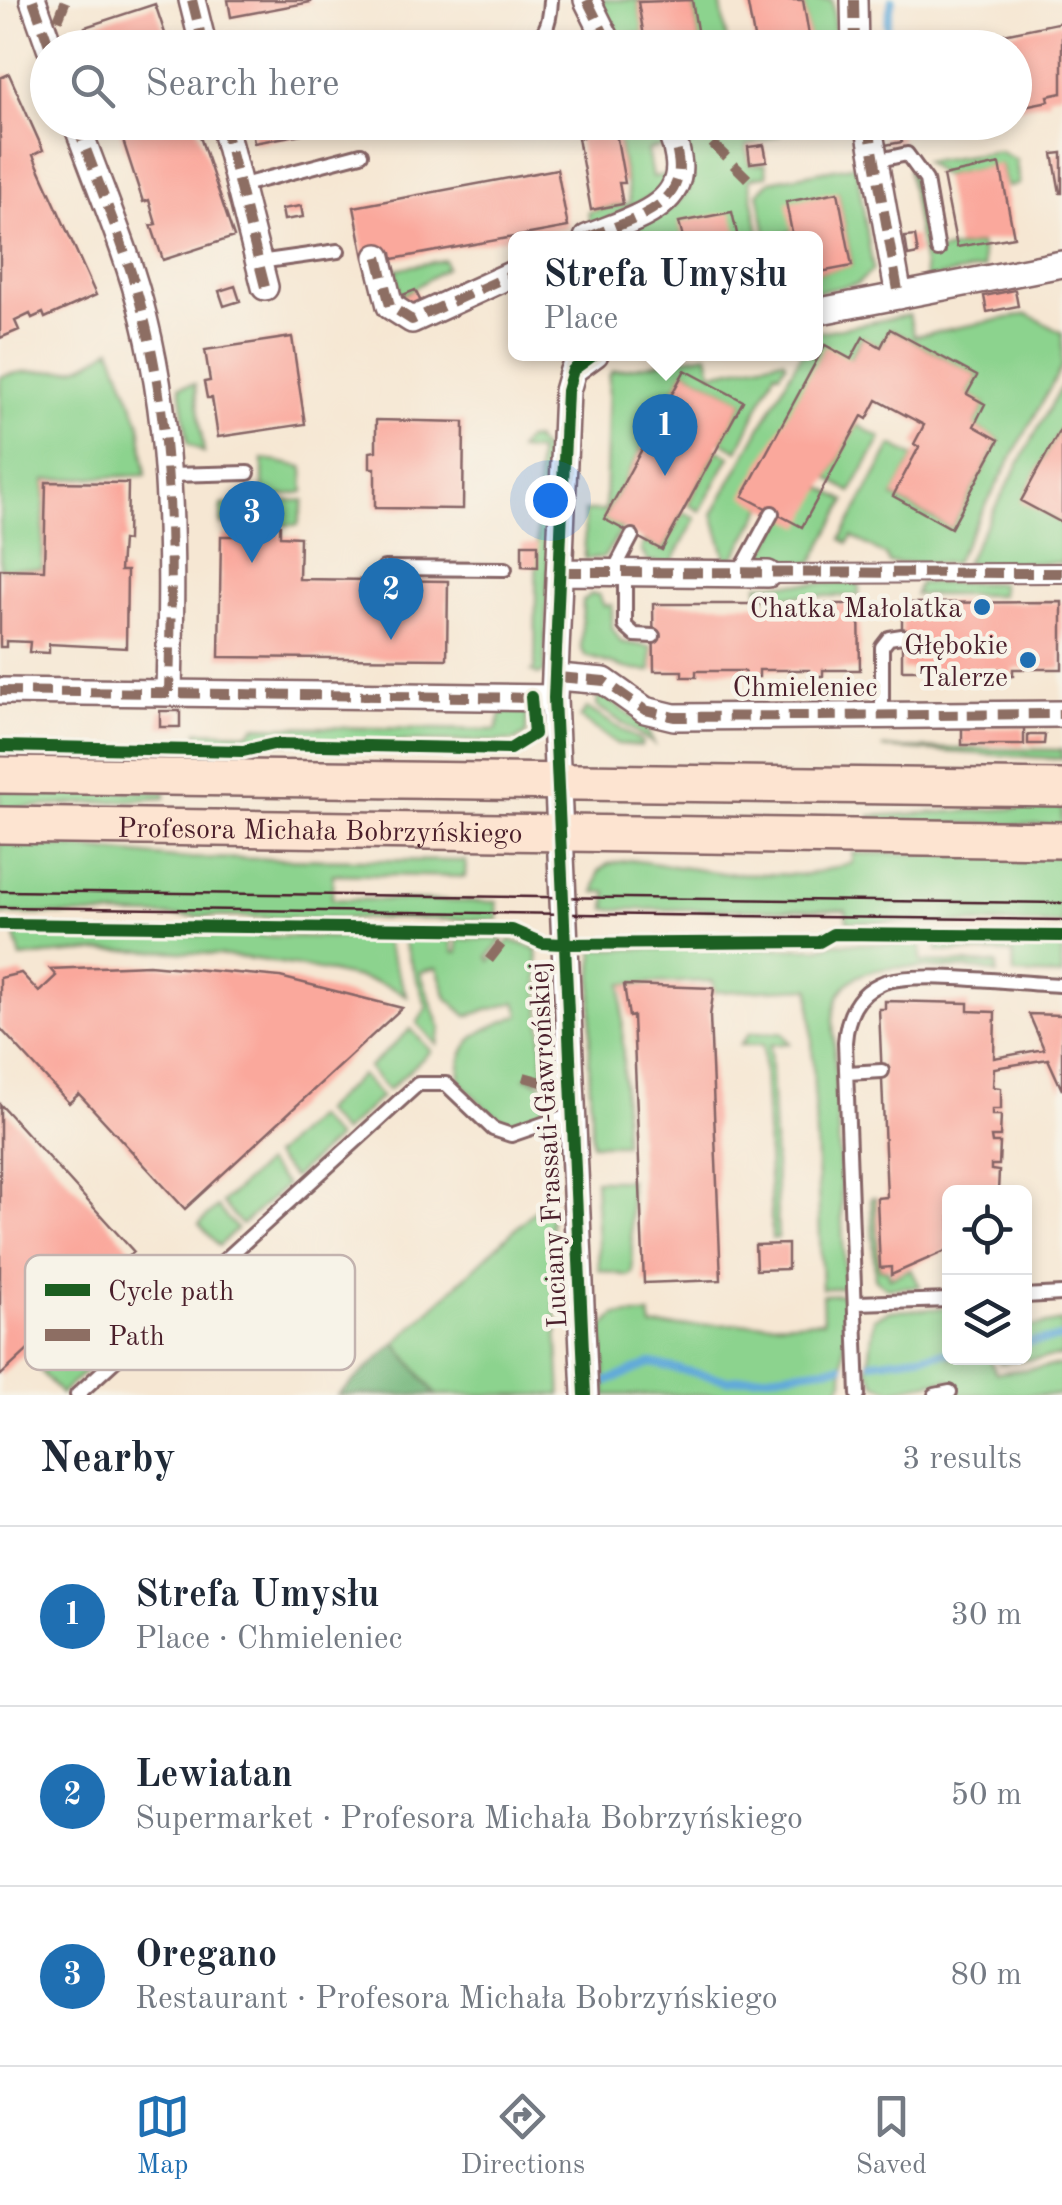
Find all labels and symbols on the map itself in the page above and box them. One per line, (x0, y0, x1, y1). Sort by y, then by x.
pin: 1 (632, 394, 698, 476)
your location (525, 475, 576, 526)
pin: 3 (220, 480, 284, 563)
pin: 2 (358, 558, 424, 640)
place label: Chatka Małolatka (750, 596, 962, 624)
marker: Chatka Małolatka (971, 596, 993, 618)
place label: Głębokie Talerze (904, 633, 1008, 693)
marker: Głębokie Talerze (1017, 649, 1039, 671)
street label: Chmieleniec (733, 675, 877, 703)
street label: Profesora Michała Bobrzyńskiego (117, 816, 523, 849)
street label: Luciany Frassati-Gawrońskiej (526, 961, 574, 1329)
legend (25, 1255, 355, 1370)
text: Cycle path (108, 1279, 234, 1307)
text: Path (108, 1324, 165, 1352)

